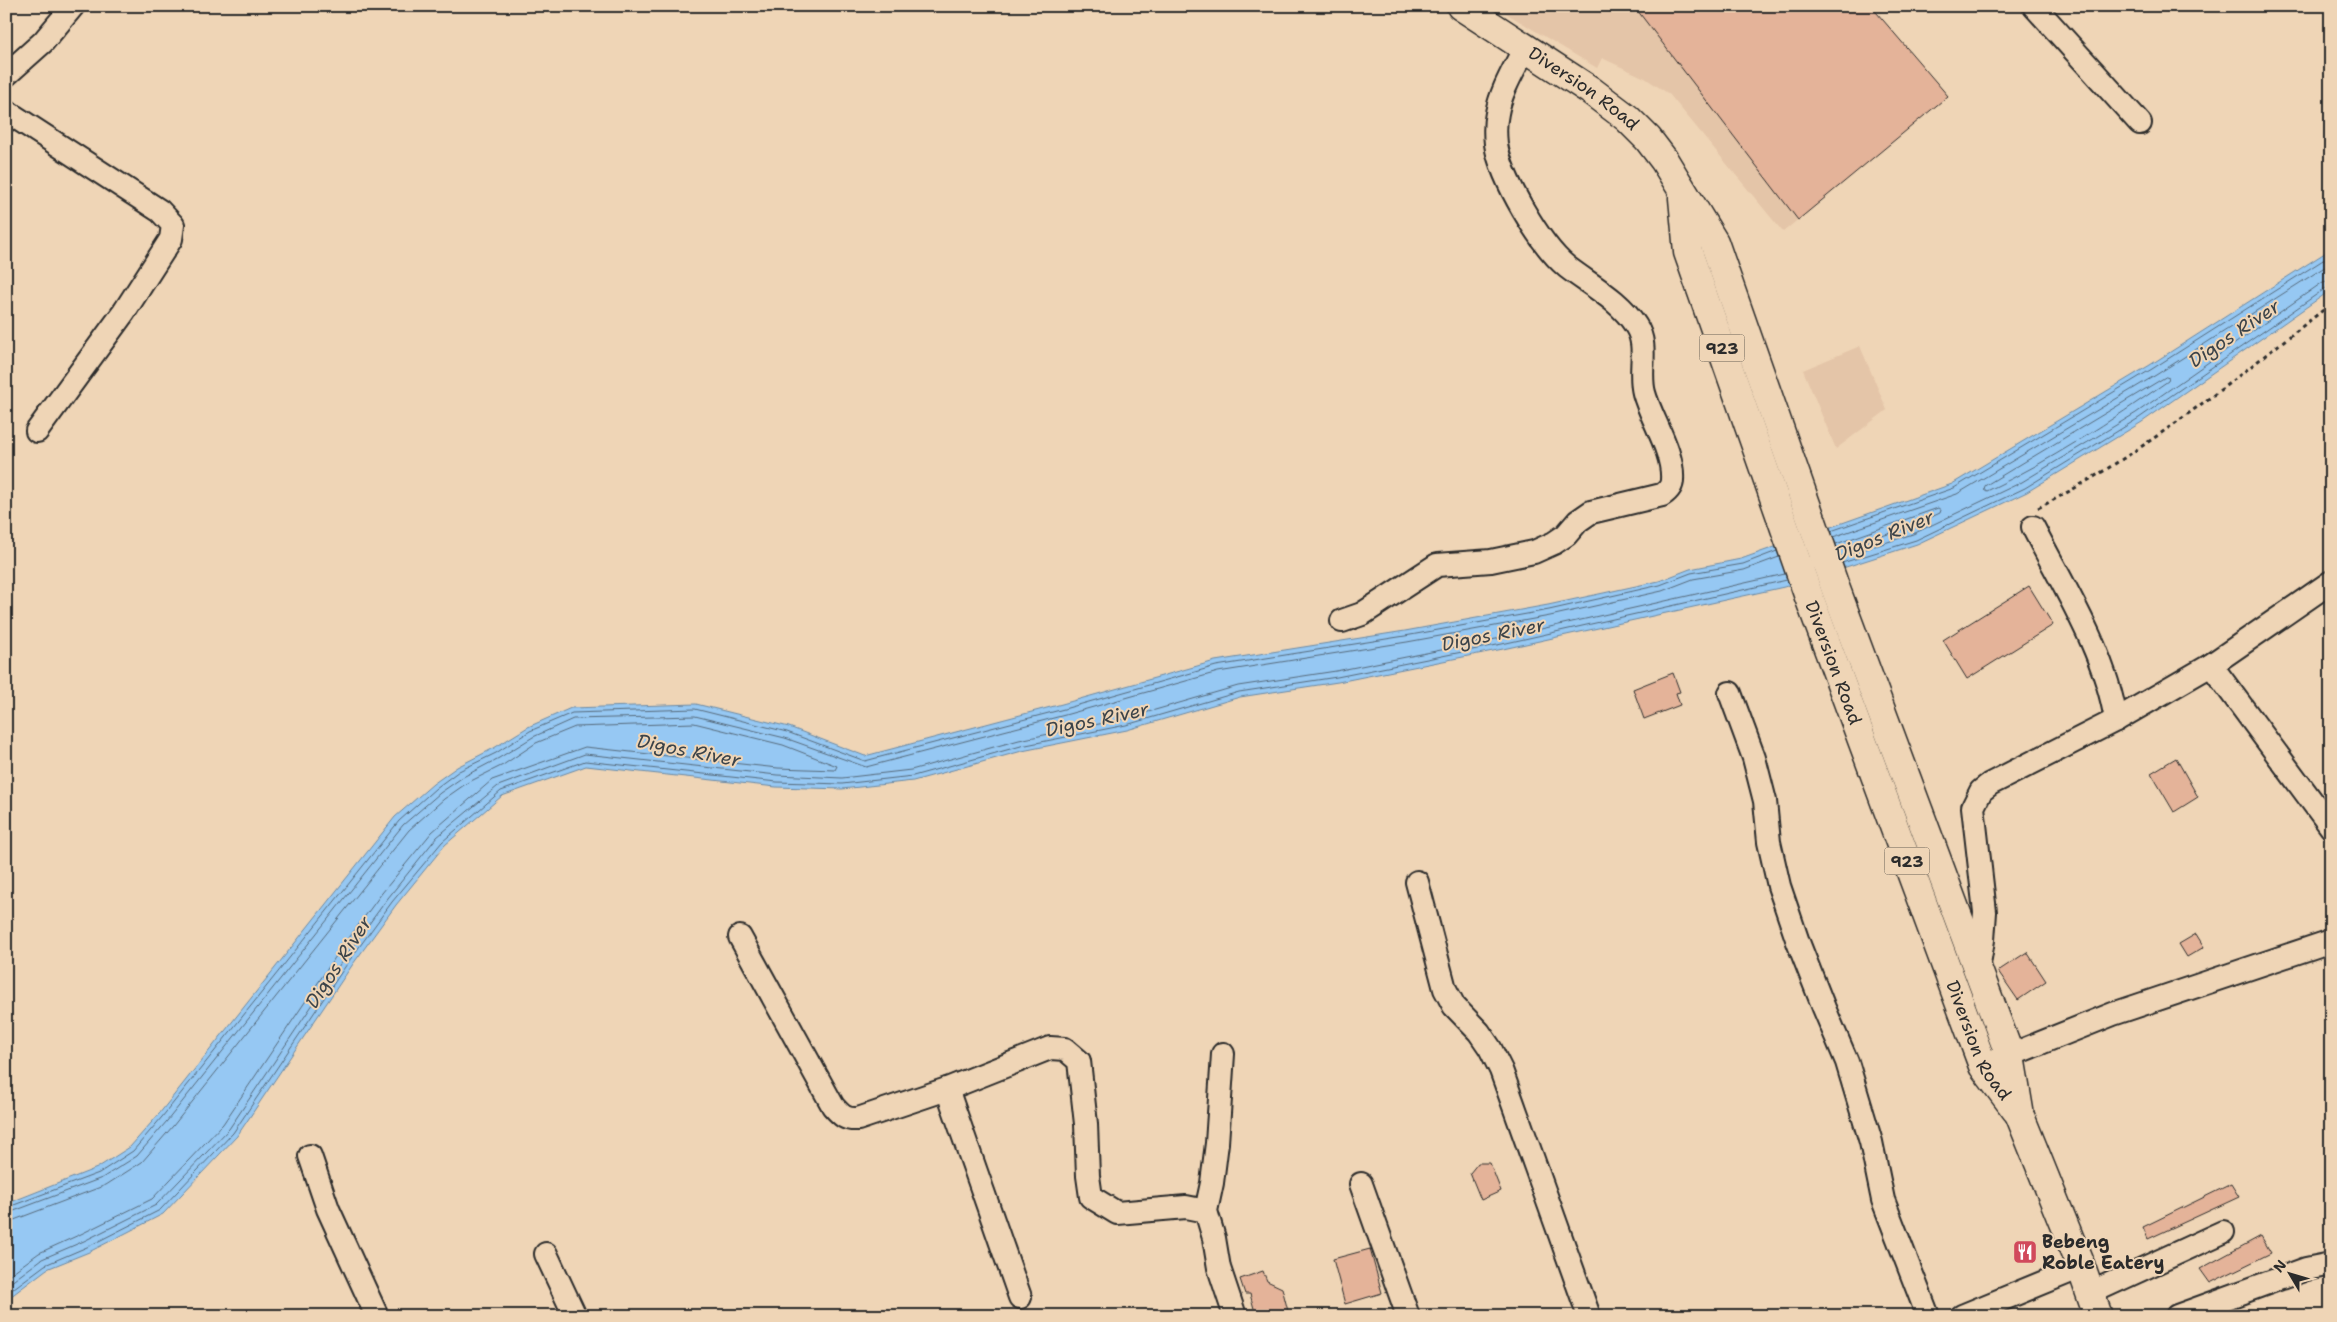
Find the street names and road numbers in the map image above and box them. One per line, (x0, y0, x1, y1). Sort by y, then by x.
street label: Diversion Road (1524, 41, 1645, 136)
road number: 923 (1700, 334, 1744, 362)
street label: Diversion Road (1799, 597, 1867, 728)
road number: 923 (1884, 848, 1930, 874)
street label: Diversion Road (1940, 977, 2017, 1105)

